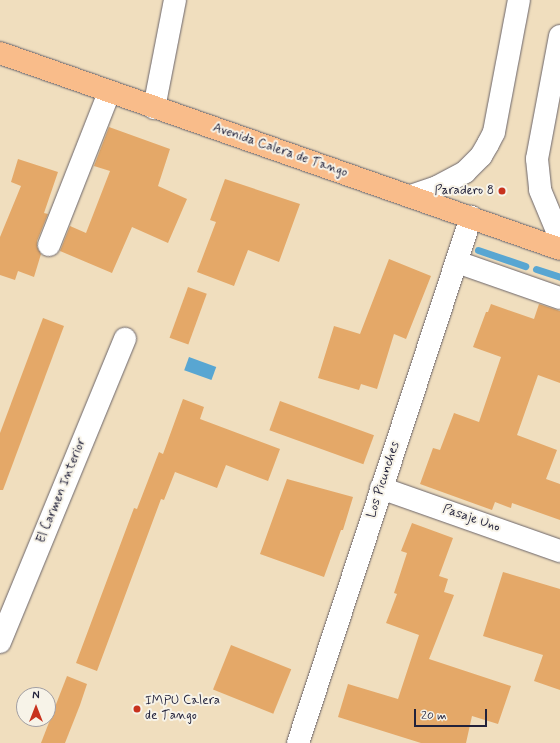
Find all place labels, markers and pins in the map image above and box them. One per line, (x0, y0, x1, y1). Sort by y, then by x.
place label: Paradero 8 (435, 183, 494, 199)
marker: Paradero 8 (497, 186, 507, 196)
place label: IMPU Calera de Tango (145, 694, 222, 725)
marker: IMPU Calera de Tango (132, 704, 142, 714)

